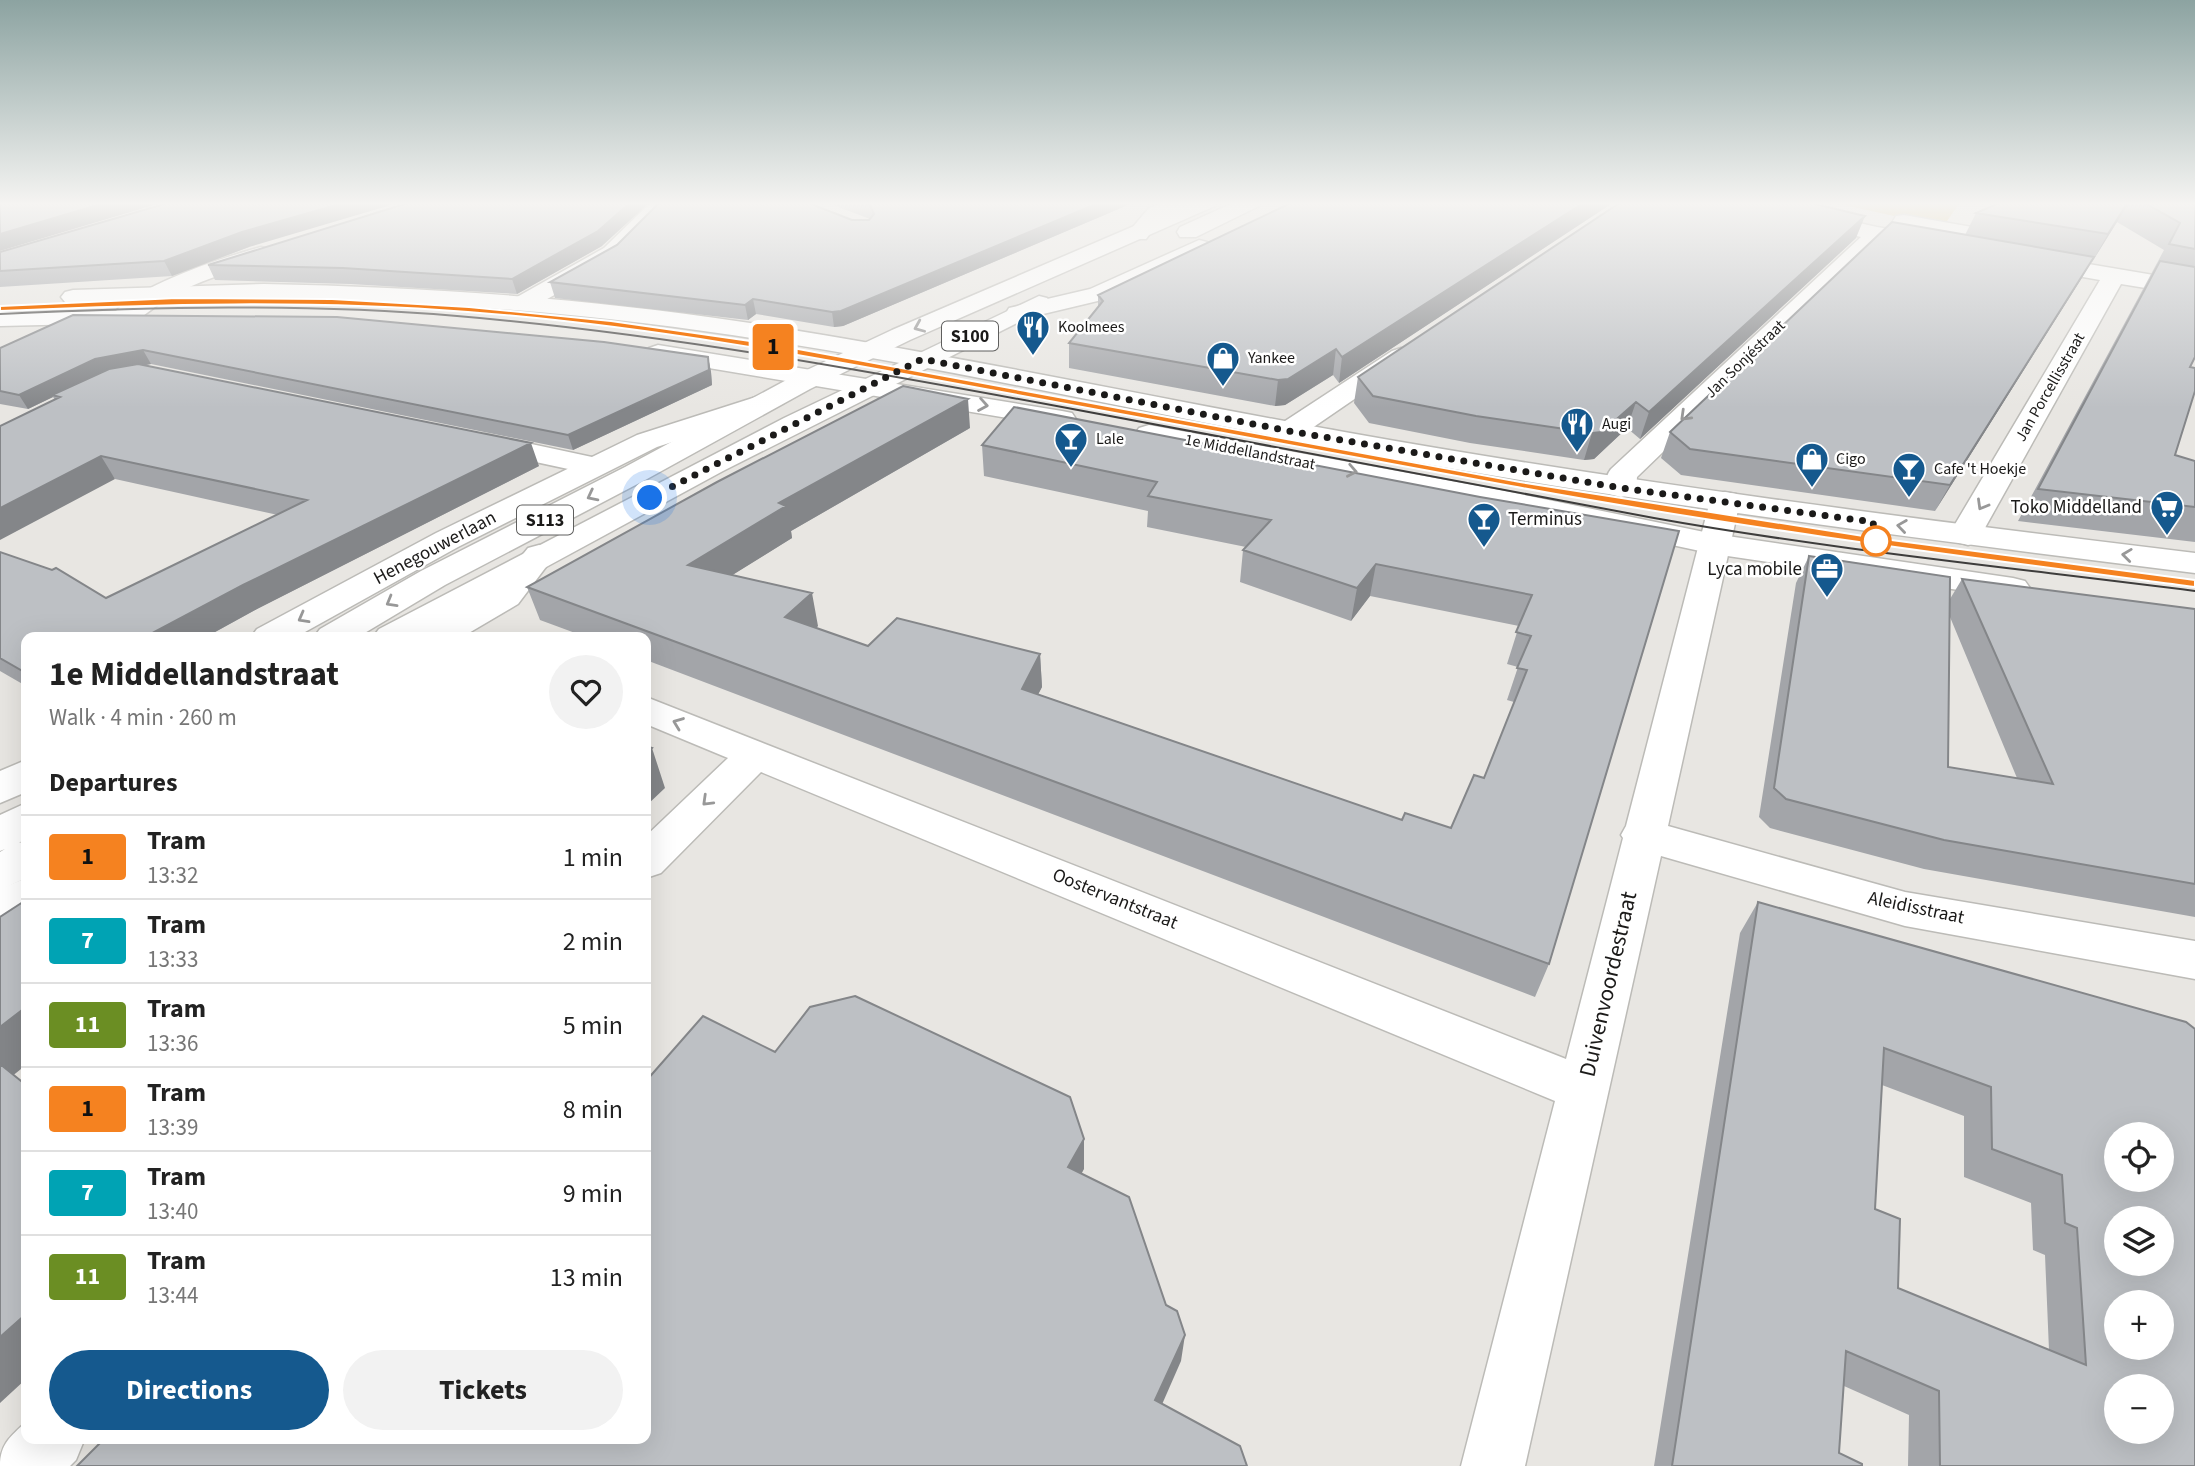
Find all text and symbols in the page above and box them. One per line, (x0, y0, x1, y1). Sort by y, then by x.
restaurant icon: Koolmees (1014, 308, 1052, 357)
street label: Jan Sonjéstraat (1700, 315, 1790, 403)
place label: Koolmees (1058, 316, 1125, 338)
one-way arrow (914, 319, 926, 333)
road number: S100 (942, 322, 998, 350)
line badge: 1 (750, 324, 796, 370)
street label: Jan Porcellisstraat (2010, 328, 2090, 446)
text: 1 (767, 329, 779, 364)
shop icon: Yankee (1204, 339, 1242, 388)
place label: Yankee (1247, 347, 1295, 369)
one-way arrow (977, 397, 989, 412)
restaurant icon: Augi (1558, 405, 1596, 454)
one-way arrow (1680, 407, 1693, 420)
place label: Augi (1602, 413, 1631, 435)
bar icon: Lale (1052, 420, 1090, 469)
place label: Lale (1096, 428, 1124, 450)
street label: 1e Middellandstraat (1183, 429, 1318, 476)
shop icon: Cigo (1793, 440, 1831, 489)
place label: Cigo (1836, 448, 1866, 470)
bar icon: Cafe 't Hoekje (1890, 450, 1928, 499)
place label: Cafe 't Hoekje (1934, 458, 2026, 480)
one-way arrow (1346, 463, 1358, 478)
your location (632, 480, 667, 515)
one-way arrow (587, 487, 599, 501)
supermarket icon: Toko Middelland (2148, 488, 2186, 537)
place label: Toko Middelland (2010, 494, 2142, 521)
one-way arrow (1977, 498, 1990, 511)
bar icon: Terminus (1465, 500, 1503, 549)
street label: Henegouwerlaan (369, 504, 501, 592)
road number: S113 (517, 506, 573, 534)
place label: Terminus (1508, 506, 1582, 533)
one-way arrow (1896, 519, 1908, 534)
unlabelled marker (1861, 526, 1891, 556)
one-way arrow (2121, 548, 2133, 563)
office icon: Lyca mobile (1808, 550, 1846, 599)
place label: Lyca mobile (1707, 556, 1802, 583)
one-way arrow (386, 594, 399, 607)
one-way arrow (298, 610, 311, 623)
text: 1e Middellandstraat (49, 651, 339, 698)
button: heart (549, 655, 623, 729)
text: Walk · 4 min · 260 m (49, 701, 237, 734)
one-way arrow (673, 718, 685, 732)
text: Departures (49, 764, 177, 801)
one-way arrow (703, 793, 716, 806)
text: Tram (147, 822, 206, 859)
text: 1 (81, 839, 94, 874)
text: 1 min (563, 839, 623, 876)
text: 13:32 (147, 859, 198, 892)
street label: Oostervantstraat (1048, 862, 1182, 937)
street label: Aleidisstraat (1865, 885, 1967, 932)
street label: Duivenvoordestraat (1571, 888, 1645, 1080)
text: Tram (147, 906, 206, 943)
text: 7 (81, 923, 94, 958)
text: 2 min (563, 923, 623, 960)
text: 13:33 (147, 943, 198, 976)
text: Tram (147, 990, 206, 1027)
text: 11 (75, 1007, 100, 1042)
text: 5 min (563, 1007, 623, 1044)
text: 13:36 (147, 1027, 198, 1060)
text: Tram (147, 1074, 206, 1111)
text: 1 (81, 1091, 94, 1126)
text: 8 min (563, 1091, 623, 1128)
text: 13:39 (147, 1111, 198, 1144)
map controls (2104, 1122, 2174, 1444)
button: locate (2104, 1122, 2174, 1192)
text: Tram (147, 1158, 206, 1195)
text: 7 (81, 1175, 94, 1210)
text: 9 min (563, 1175, 623, 1212)
text: 13:40 (147, 1195, 198, 1228)
button: layers (2104, 1206, 2174, 1276)
text: Tram (147, 1242, 206, 1279)
text: 11 (75, 1259, 100, 1294)
text: 13 min (550, 1259, 623, 1296)
text: 13:44 (147, 1279, 198, 1312)
button: + (2104, 1290, 2174, 1360)
button: Directions (49, 1350, 329, 1430)
button: Tickets (343, 1350, 623, 1430)
button: − (2104, 1374, 2174, 1444)

